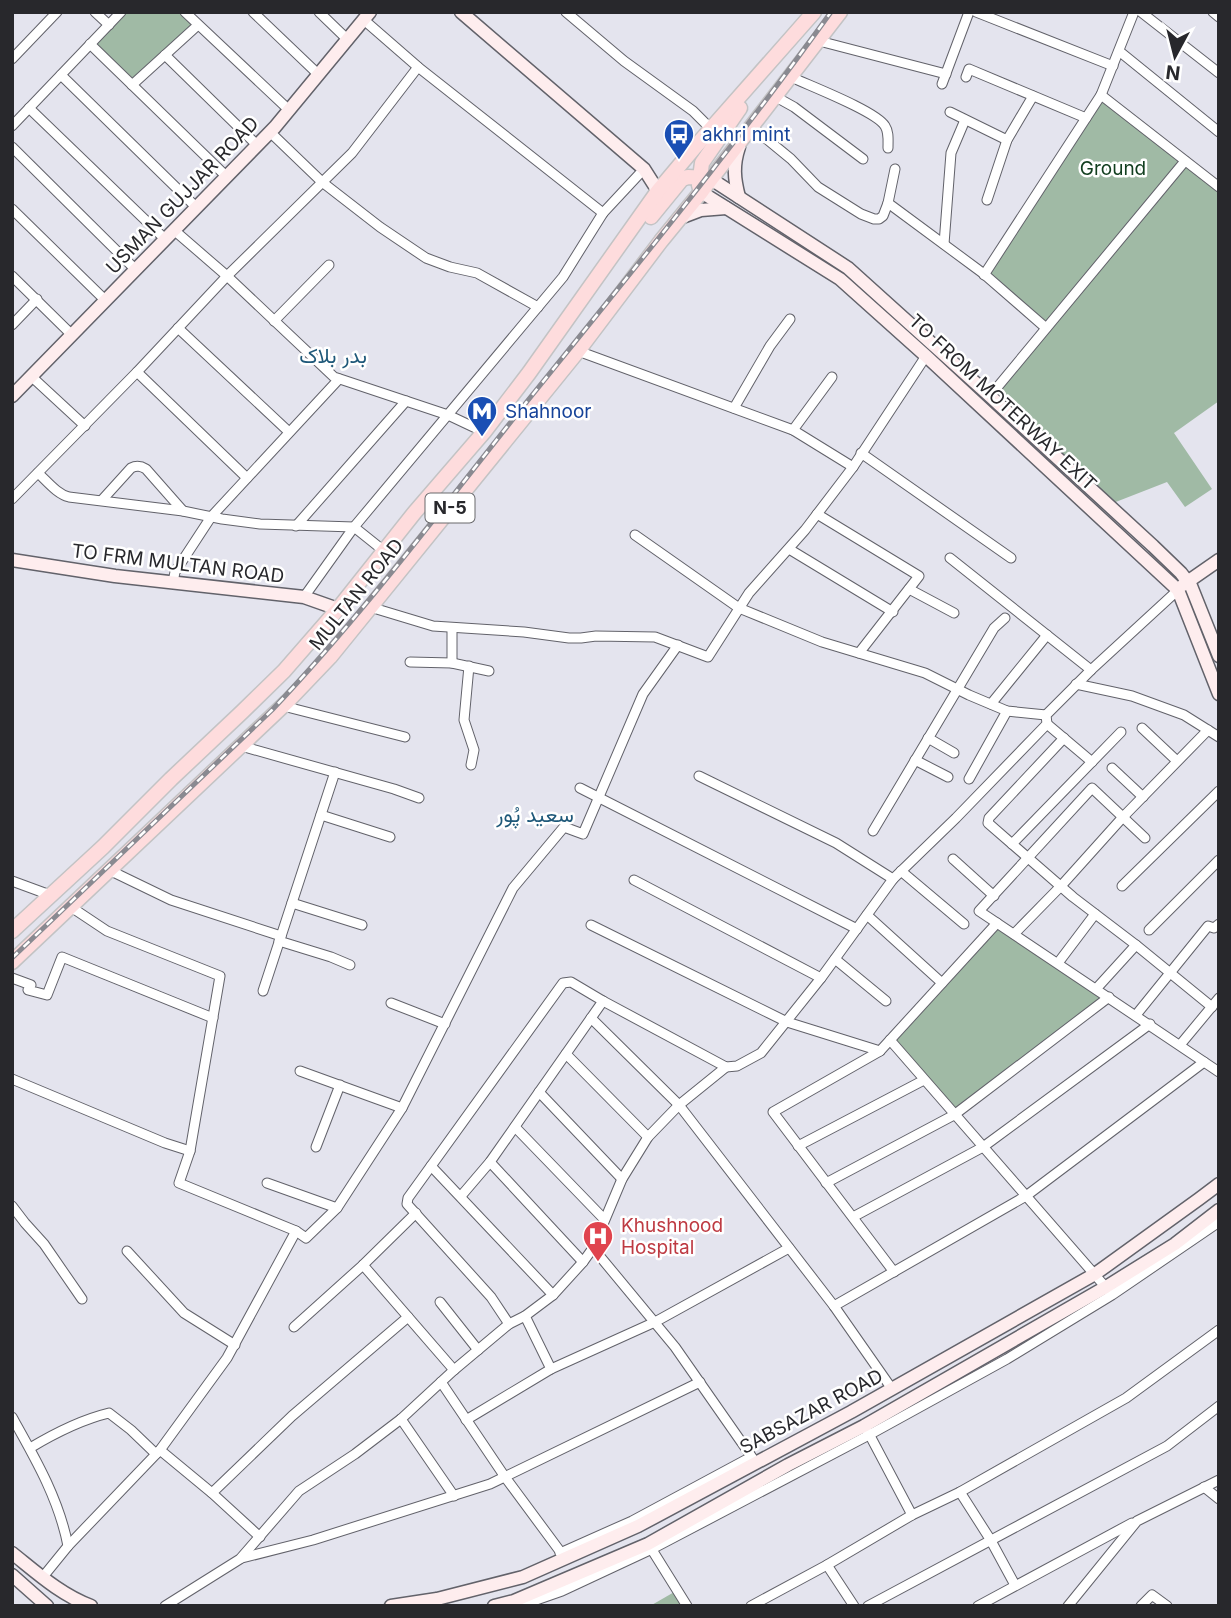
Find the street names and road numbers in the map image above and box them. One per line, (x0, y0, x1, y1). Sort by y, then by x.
street label: USMAN GUJJAR ROAD (101, 112, 263, 279)
street label: TO FROM MOTERWAY EXIT (904, 309, 1101, 495)
road number: N-5 (426, 494, 475, 522)
street label: MULTAN ROAD (304, 534, 408, 655)
street label: TO FRM MULTAN ROAD (70, 539, 286, 588)
street label: SABSAZAR ROAD (736, 1364, 887, 1459)

